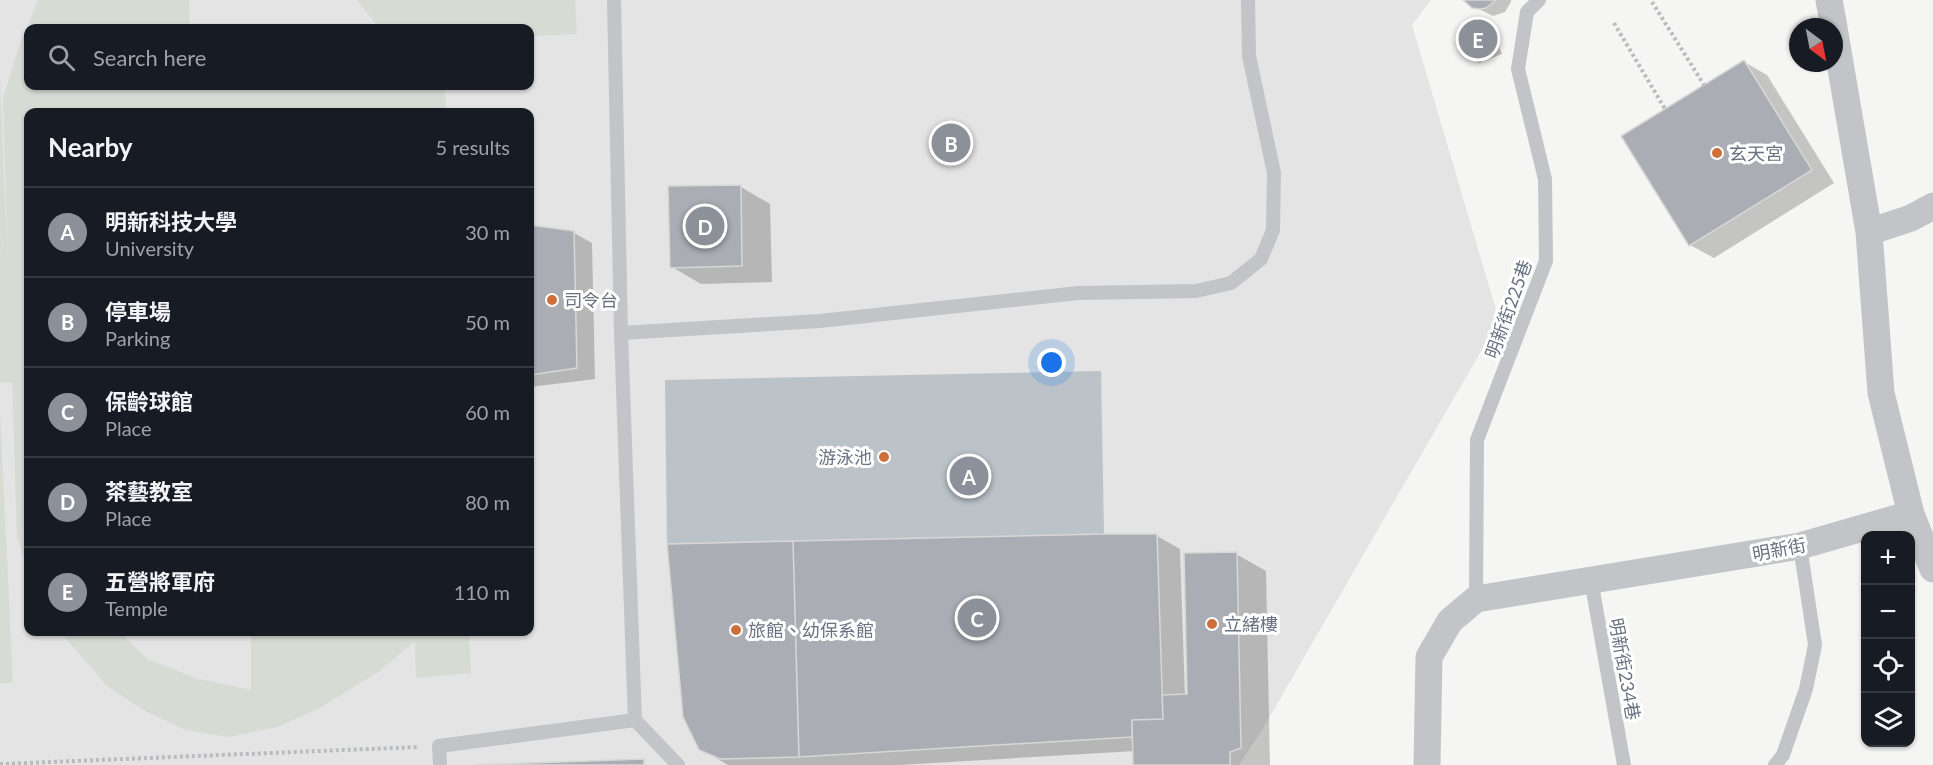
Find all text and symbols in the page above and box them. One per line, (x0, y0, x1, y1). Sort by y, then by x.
pin: E (1458, 16, 1498, 62)
north arrow (1789, 18, 1843, 72)
search box (24, 24, 534, 90)
icon: search (45, 41, 78, 74)
text: Search here (93, 44, 206, 71)
pin: B (932, 120, 970, 166)
text: Nearby (48, 131, 133, 163)
text: 5 results (435, 135, 510, 159)
place label: 玄天宮 (1729, 142, 1783, 164)
marker: 玄天宮 (1710, 146, 1724, 160)
pin: D (686, 204, 724, 248)
text: 明新科技大學 (105, 208, 237, 235)
text: A (61, 220, 74, 244)
text: 30 m (465, 220, 510, 244)
text: University (105, 236, 194, 260)
street label: 明新街225巷 (1480, 257, 1536, 361)
place label: 司令台 (564, 289, 618, 311)
marker: 司令台 (545, 293, 559, 307)
text: 停車場 (105, 298, 171, 325)
text: B (61, 310, 74, 334)
text: 50 m (465, 310, 510, 334)
text: Parking (105, 326, 170, 350)
your location (1037, 348, 1066, 377)
text: 保齡球館 (105, 388, 193, 415)
text: C (61, 400, 74, 424)
text: 60 m (465, 400, 510, 424)
text: Place (105, 416, 152, 440)
place label: 游泳池 (818, 446, 872, 468)
marker: 游泳池 (877, 450, 891, 464)
pin: A (950, 454, 988, 498)
text: 茶藝教室 (105, 478, 193, 505)
text: D (60, 490, 75, 514)
text: 80 m (465, 490, 510, 514)
text: Place (105, 506, 152, 530)
map controls (1861, 531, 1915, 747)
button: + (1861, 531, 1915, 585)
street label: 明新街 (1750, 533, 1808, 565)
text: 五營將軍府 (105, 568, 215, 595)
text: E (62, 580, 73, 604)
text: 110 m (454, 580, 510, 604)
button: − (1861, 585, 1915, 639)
text: Temple (105, 596, 168, 620)
pin: C (958, 596, 996, 640)
place label: 立緒樓 (1224, 613, 1278, 635)
street label: 明新街234巷 (1605, 616, 1645, 722)
marker: 立緒樓 (1205, 617, 1219, 631)
place label: 旅館、幼保系館 (748, 619, 874, 641)
marker: 旅館、幼保系館 (729, 623, 743, 637)
button: locate (1861, 639, 1915, 693)
button: layers (1861, 693, 1915, 747)

